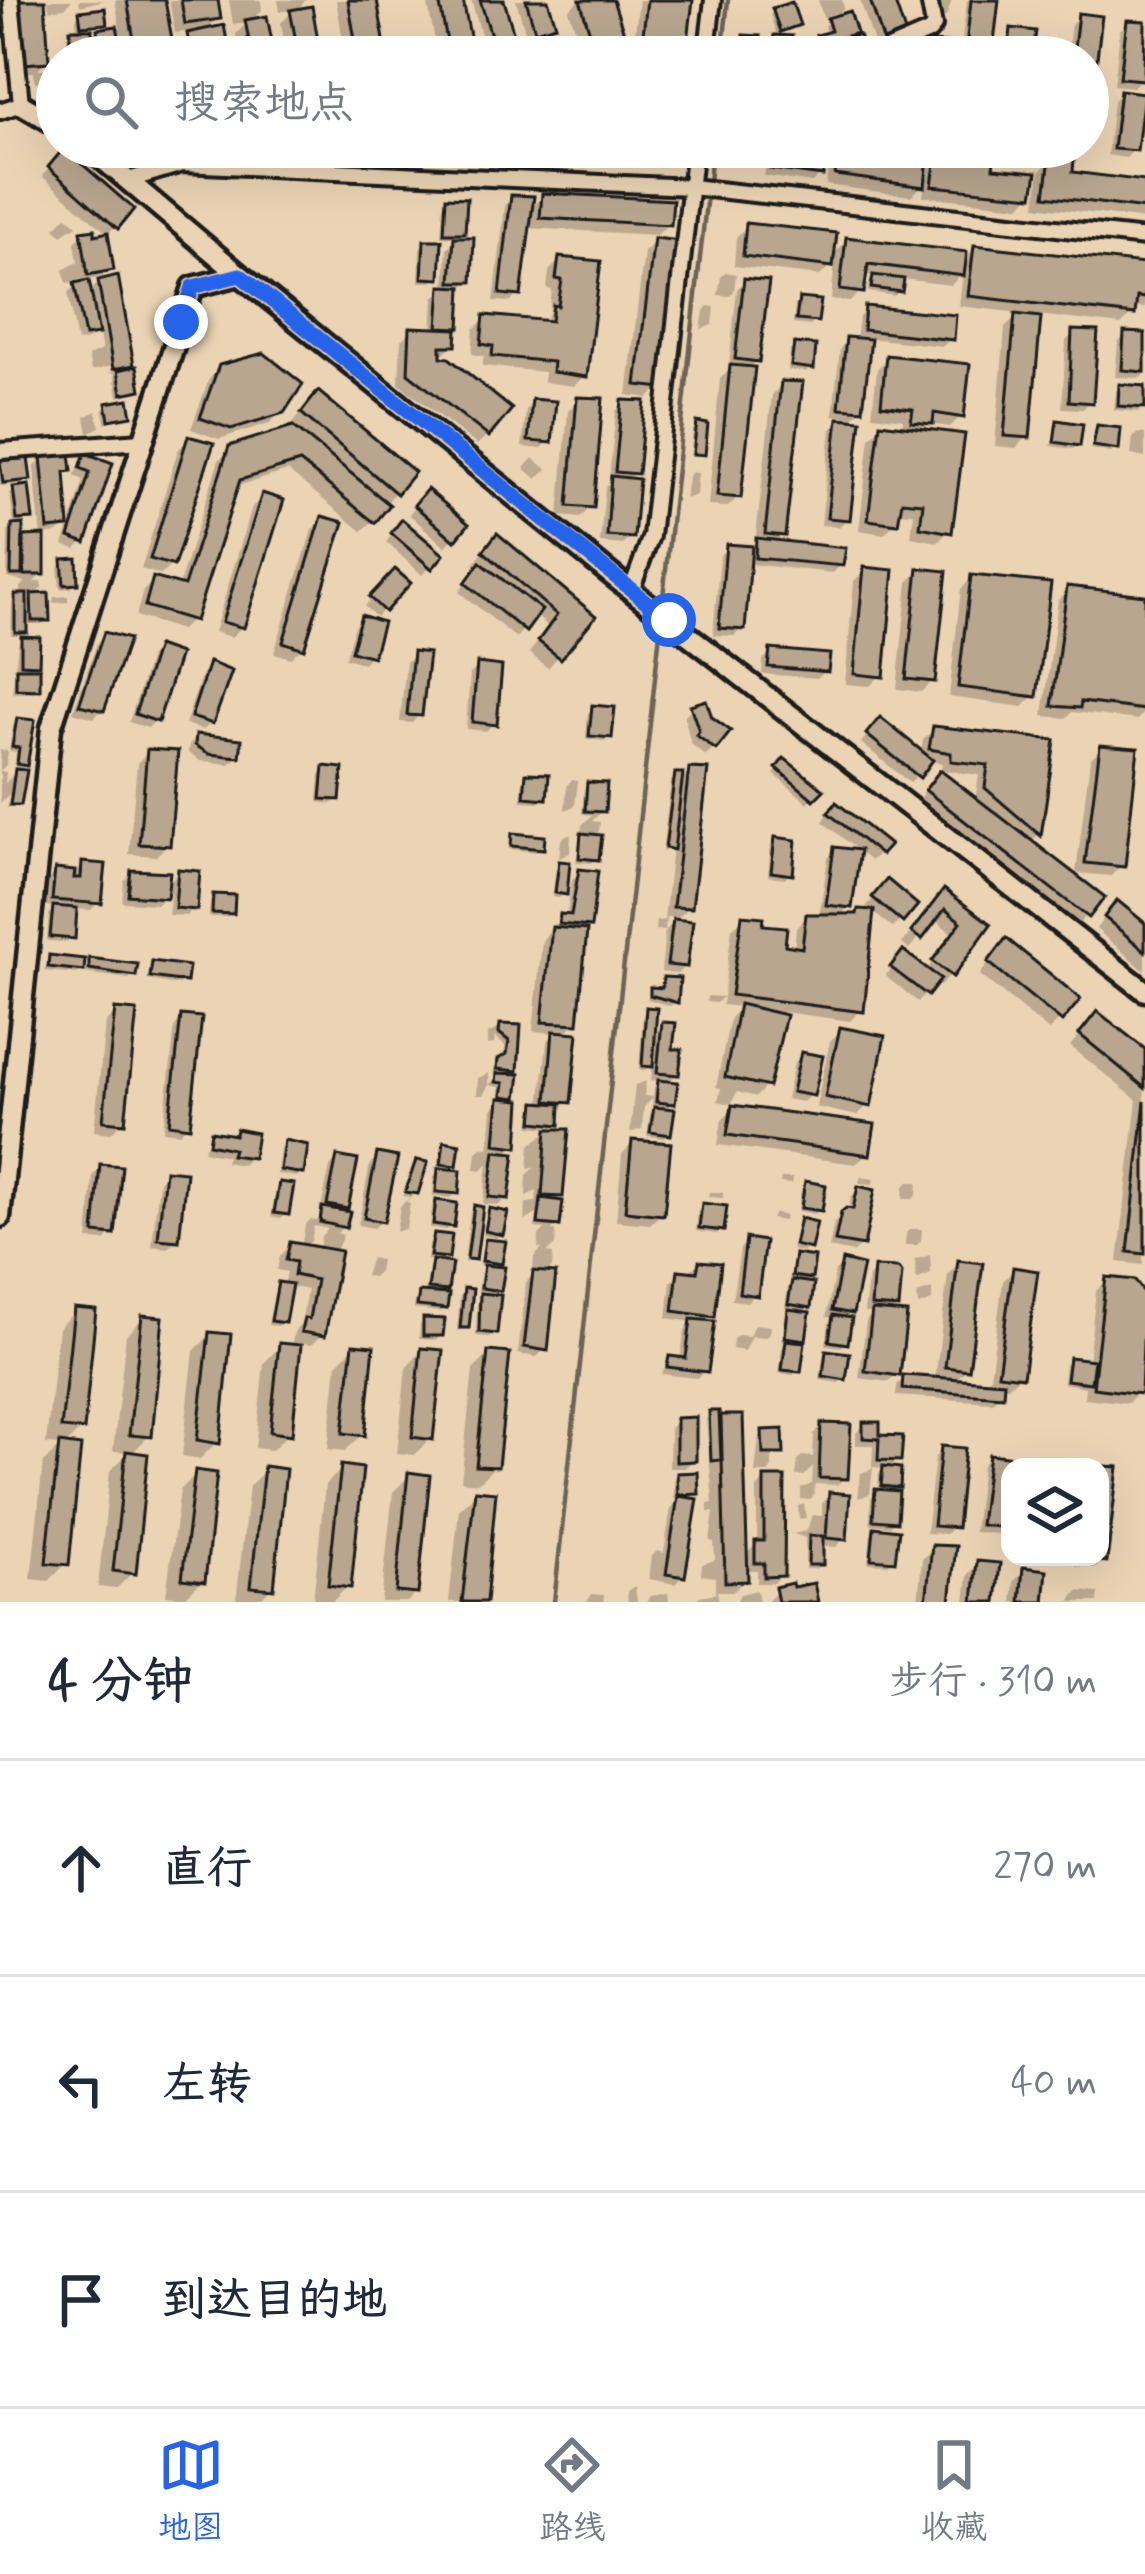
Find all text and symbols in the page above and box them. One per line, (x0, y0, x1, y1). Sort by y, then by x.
search box (36, 36, 1109, 168)
icon: search (78, 69, 144, 135)
text: 搜索地点 (174, 75, 354, 134)
route end (154, 295, 208, 349)
route start (642, 593, 696, 647)
map controls (1001, 1458, 1109, 1566)
button: layers (1001, 1458, 1109, 1566)
text: 4 分钟 (48, 1650, 193, 1716)
text: 步行 · 310 m (890, 1657, 1097, 1708)
icon: ahead (48, 1835, 114, 1901)
text: 直行 (162, 1840, 252, 1899)
text: 270 m (993, 1842, 1097, 1893)
icon: left (48, 2051, 114, 2117)
text: 左转 (162, 2056, 252, 2115)
text: 40 m (1010, 2058, 1097, 2109)
icon: arrive (48, 2267, 114, 2333)
text: 到达目的地 (162, 2272, 387, 2331)
tab: 地图 (158, 2432, 224, 2551)
tab: 路线 (539, 2432, 605, 2551)
tab: 收藏 (921, 2432, 987, 2551)

